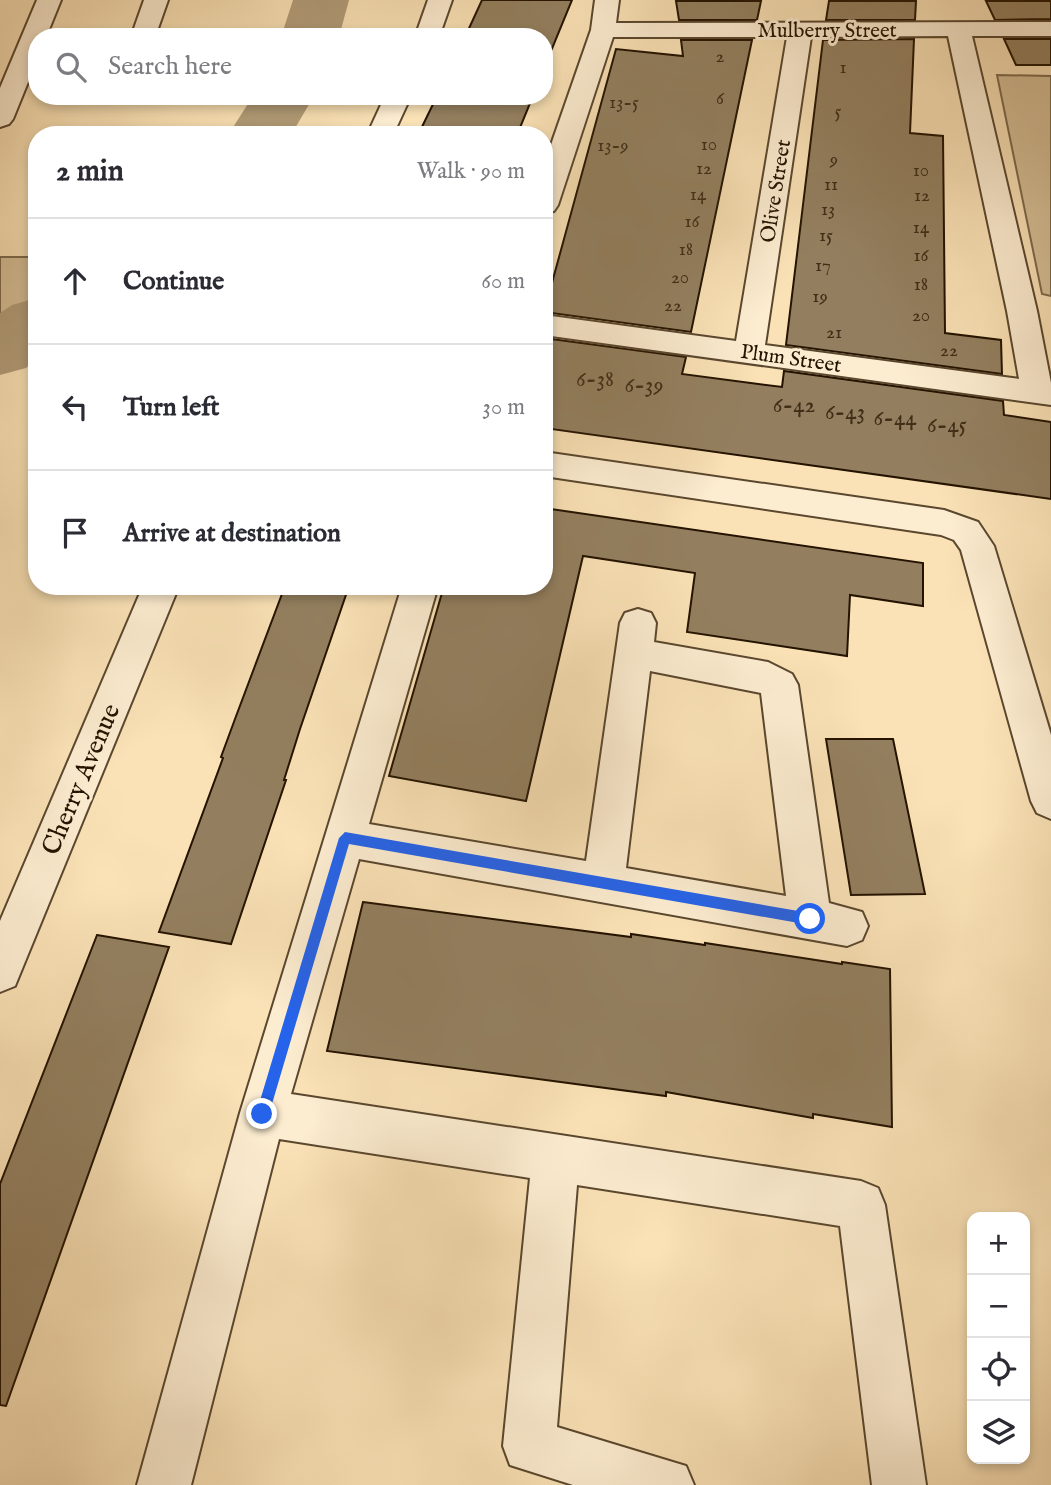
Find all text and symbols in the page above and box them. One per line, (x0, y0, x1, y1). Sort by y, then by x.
street label: Mulberry Street (757, 18, 897, 45)
search box (28, 28, 553, 105)
house number: 2 (716, 45, 725, 69)
icon: search (52, 48, 90, 86)
text: Search here (108, 50, 232, 83)
house number: 1 (839, 56, 847, 80)
house number: 6 (716, 87, 725, 111)
house number: 13-5 (609, 91, 639, 115)
house number: 5 (835, 100, 842, 124)
house number: 10 (701, 133, 717, 157)
house number: 13-9 (597, 134, 629, 158)
street label: Olive Street (755, 138, 798, 245)
house number: 9 (829, 148, 838, 172)
text: 2 min (56, 153, 124, 191)
text: Walk · 90 m (417, 157, 525, 186)
house number: 12 (696, 157, 712, 181)
house number: 10 (913, 159, 929, 183)
house number: 11 (824, 173, 838, 197)
house number: 14 (690, 183, 707, 207)
house number: 12 (914, 184, 930, 208)
house number: 13 (821, 198, 835, 222)
house number: 16 (684, 210, 701, 234)
house number: 14 (913, 216, 930, 240)
house number: 15 (819, 224, 833, 248)
house number: 18 (679, 238, 693, 262)
house number: 16 (913, 244, 930, 268)
house number: 17 (815, 254, 831, 278)
icon: ahead (56, 262, 94, 300)
text: Continue (123, 265, 224, 298)
house number: 20 (671, 266, 689, 290)
text: 60 m (481, 267, 525, 296)
house number: 18 (914, 273, 928, 297)
house number: 19 (812, 285, 828, 309)
house number: 22 (664, 294, 682, 318)
house number: 20 (912, 304, 930, 328)
house number: 21 (826, 321, 842, 345)
street label: Plum Street (739, 339, 843, 380)
house number: 22 (940, 339, 958, 363)
house number: 6-38 (576, 365, 614, 394)
house number: 6-39 (624, 371, 664, 400)
icon: left (56, 388, 94, 426)
text: Turn left (123, 391, 220, 424)
house number: 6-42 (773, 391, 815, 420)
text: 30 m (482, 393, 525, 422)
house number: 6-43 (825, 398, 865, 427)
house number: 6-44 (874, 404, 917, 433)
house number: 6-45 (927, 411, 967, 440)
icon: arrive (56, 514, 94, 552)
text: Arrive at destination (123, 517, 341, 550)
street label: Cherry Avenue (35, 699, 128, 860)
route start (794, 903, 825, 934)
route end (246, 1098, 277, 1129)
map controls (967, 1212, 1030, 1464)
button: + (967, 1212, 1030, 1275)
button: − (967, 1275, 1030, 1338)
button: locate (967, 1338, 1030, 1401)
button: layers (967, 1401, 1030, 1464)

